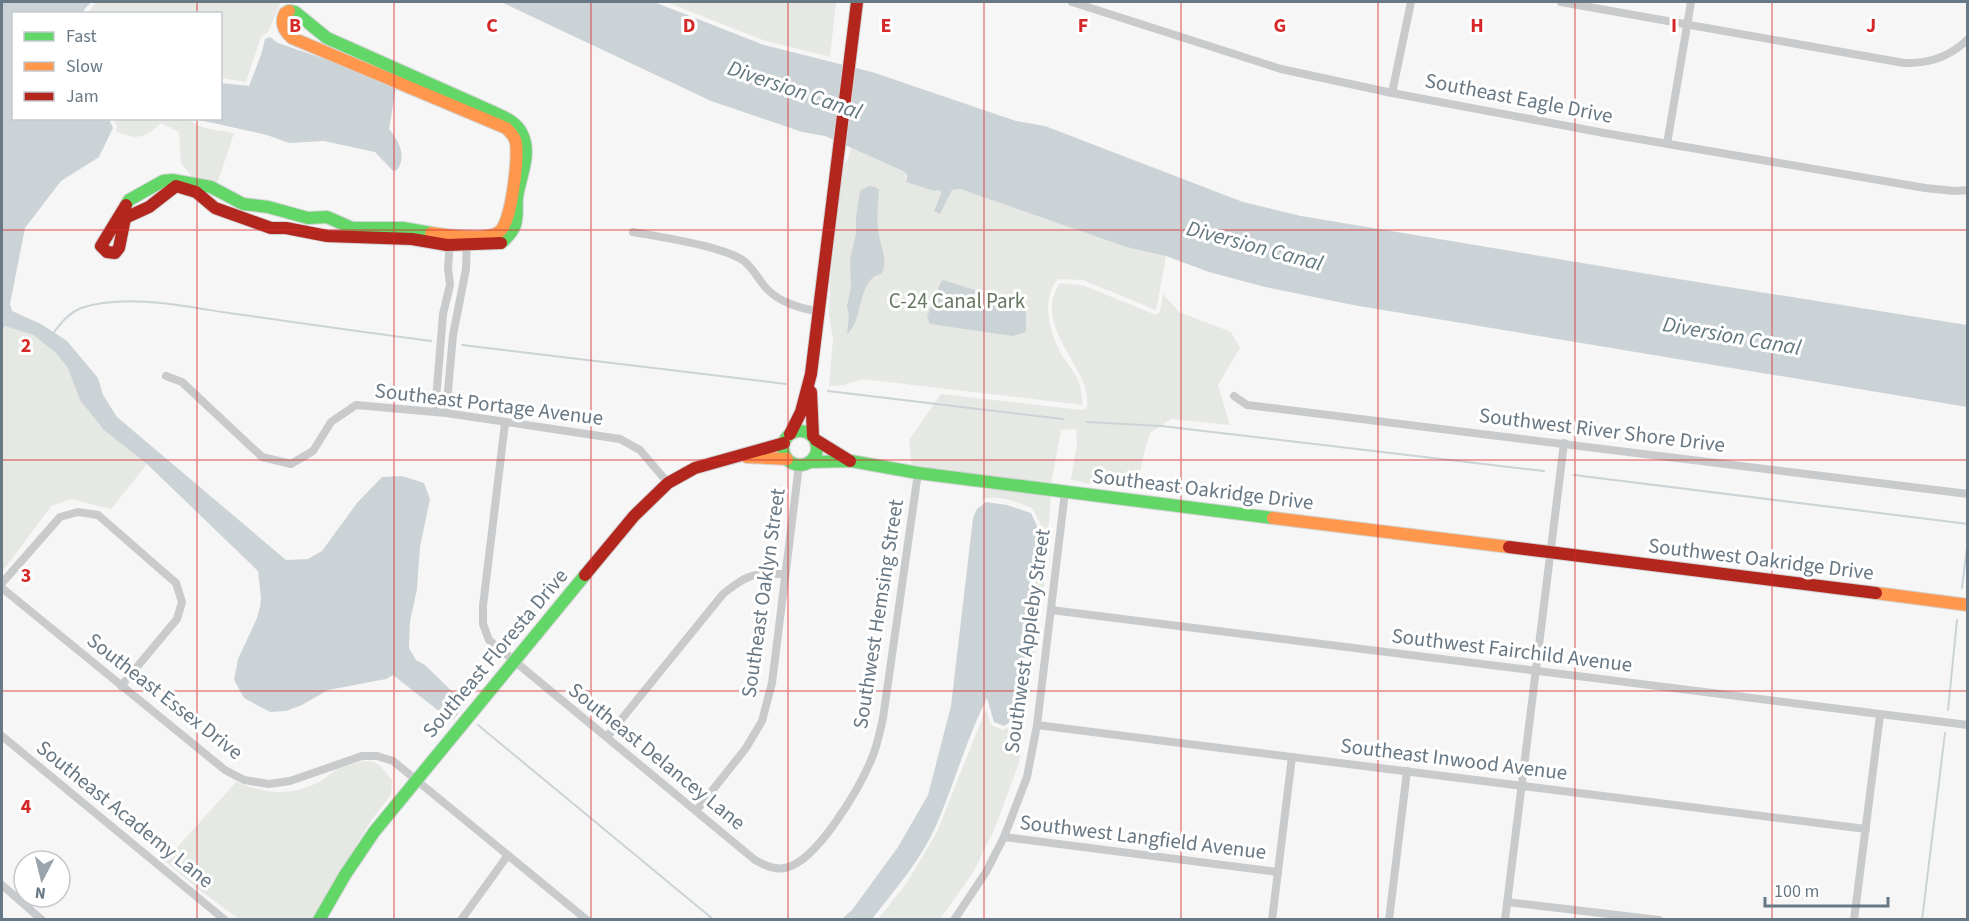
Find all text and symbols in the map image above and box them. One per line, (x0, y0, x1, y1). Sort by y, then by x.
legend (12, 12, 222, 120)
text: B (289, 12, 301, 40)
text: C (486, 12, 498, 40)
text: D (683, 12, 695, 40)
text: E (881, 12, 891, 40)
text: F (1078, 12, 1088, 40)
text: G (1274, 12, 1286, 40)
text: H (1470, 12, 1484, 40)
text: I (1671, 12, 1677, 40)
text: J (1866, 12, 1876, 40)
text: Fast (66, 24, 97, 49)
water label: Diversion Canal (723, 52, 867, 128)
text: Slow (66, 54, 103, 79)
street label: Southeast Eagle Drive (1423, 65, 1615, 131)
text: Jam (66, 84, 99, 109)
water label: Diversion Canal (1183, 212, 1327, 280)
park label: C-24 Canal Park (889, 286, 1026, 316)
water label: Diversion Canal (1660, 308, 1804, 364)
text: 2 (21, 332, 31, 360)
street label: Southeast Portage Avenue (373, 375, 605, 433)
street label: Southwest River Shore Drive (1477, 400, 1727, 460)
street label: Southeast Oakridge Drive (1091, 461, 1315, 517)
street label: Southeast Oaklyn Street (733, 486, 793, 700)
street label: Southwest Hemsing Street (845, 497, 911, 731)
street label: Southwest Appleby Street (996, 527, 1058, 755)
street label: Southwest Oakridge Drive (1646, 530, 1876, 588)
text: 3 (21, 562, 31, 590)
street label: Southeast Floresta Drive (415, 562, 575, 744)
street label: Southwest Fairchild Avenue (1390, 620, 1634, 680)
street label: Southeast Essex Drive (81, 625, 249, 767)
street label: Southeast Delancey Lane (562, 675, 752, 837)
street label: Southeast Inwood Avenue (1339, 730, 1569, 788)
street label: Southeast Academy Lane (30, 733, 220, 895)
text: 4 (21, 793, 32, 821)
street label: Southwest Langfield Avenue (1018, 807, 1268, 867)
north arrow (12, 849, 72, 909)
scale bar (1765, 870, 1888, 908)
text: 100 m (1774, 879, 1819, 904)
text: N (34, 881, 47, 904)

